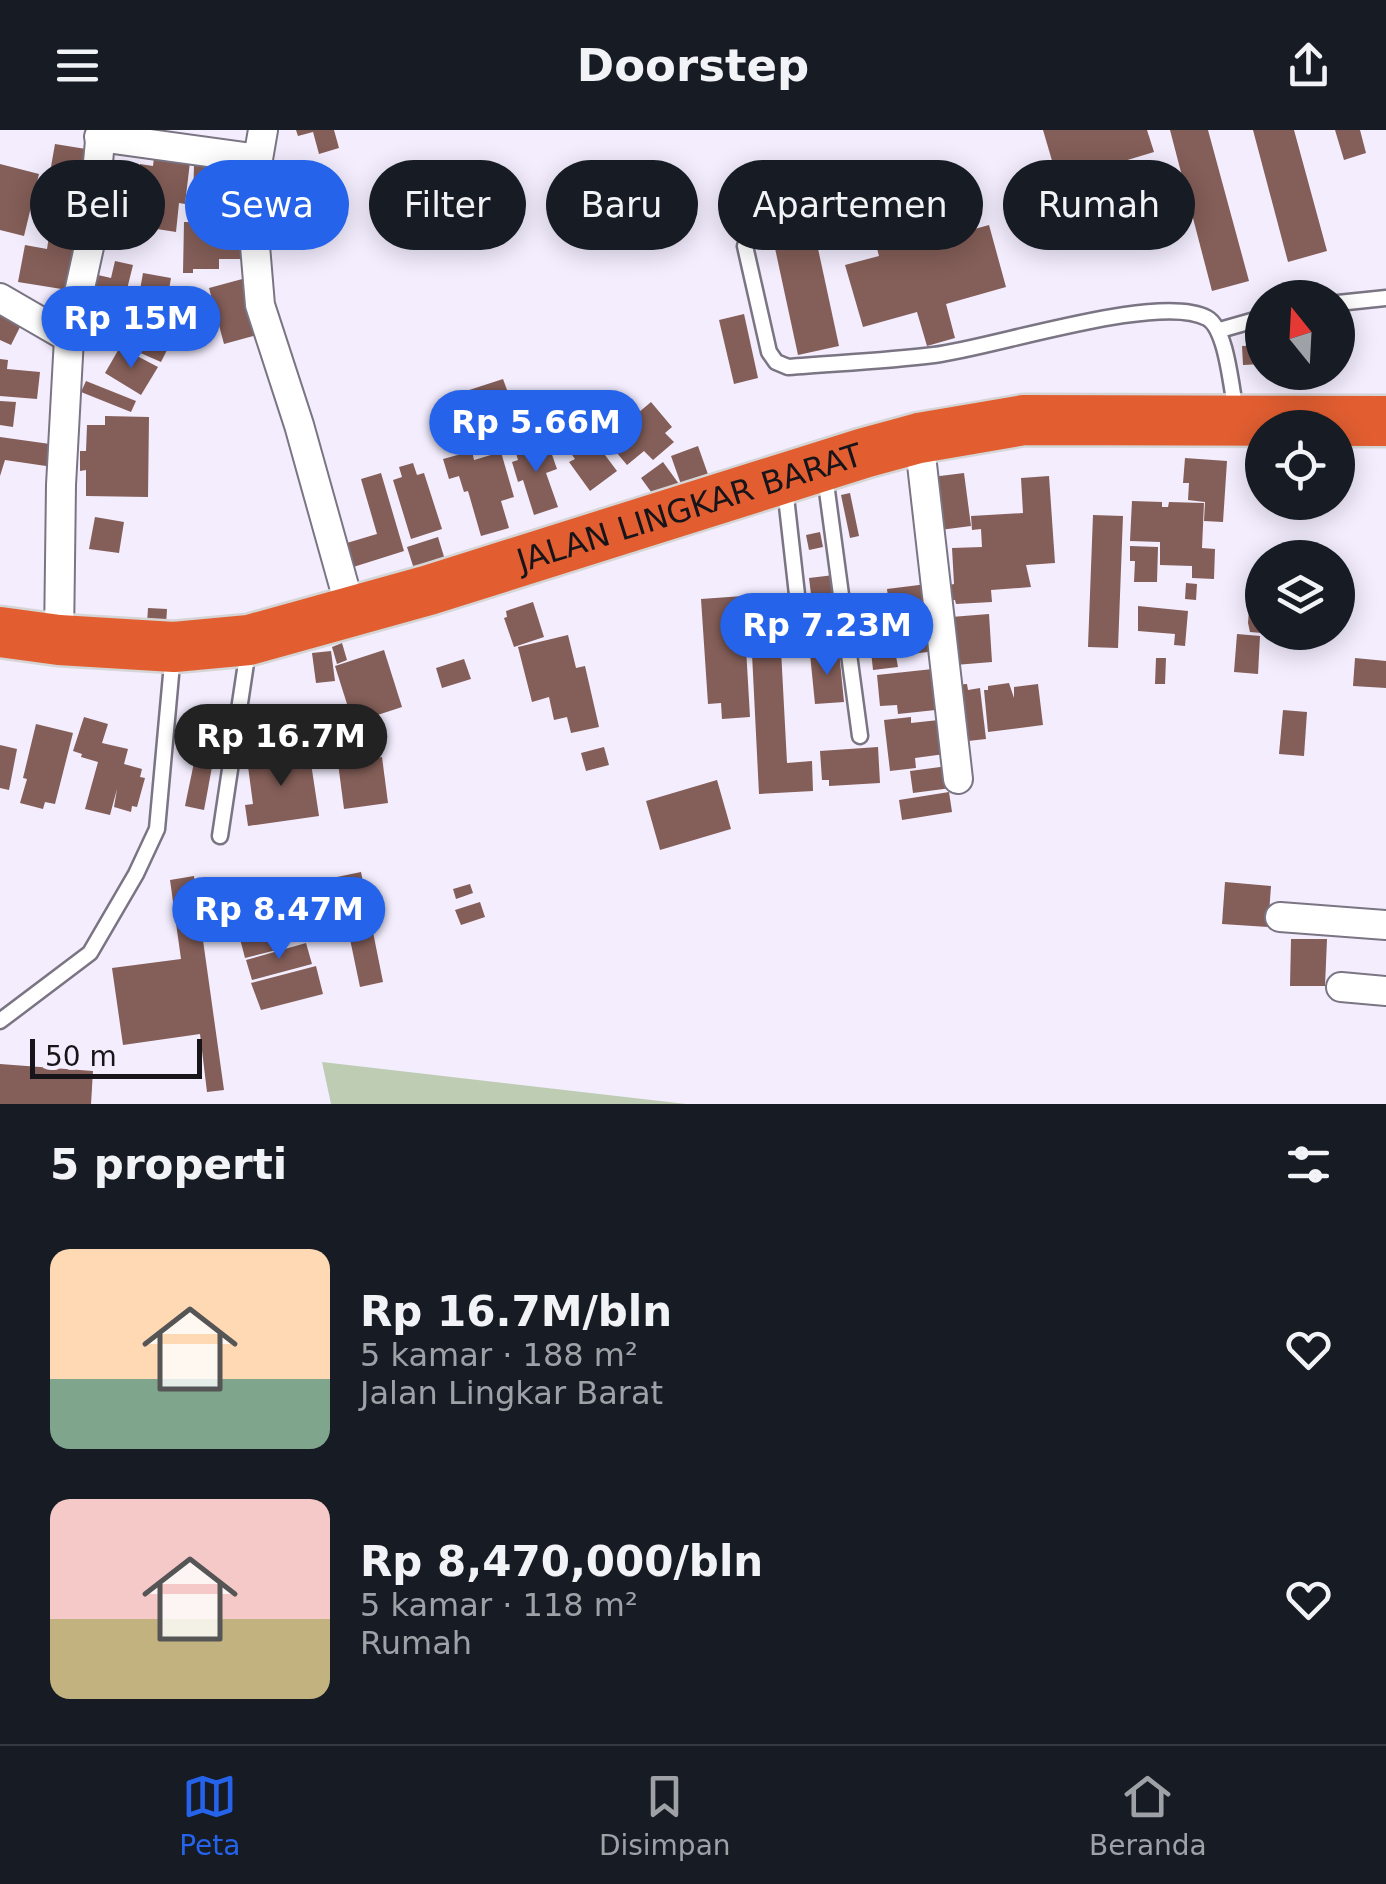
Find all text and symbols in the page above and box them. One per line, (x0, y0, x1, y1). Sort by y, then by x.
icon: menu (50, 38, 105, 93)
icon: share (1281, 38, 1336, 93)
text: Doorstep (577, 39, 809, 92)
chip: Beli (30, 160, 165, 250)
chip: Sewa (185, 160, 349, 250)
chip: Filter (369, 160, 526, 250)
chip: Baru (546, 160, 698, 250)
chip: Apartemen (718, 160, 983, 250)
chip: Rumah (1003, 160, 1195, 250)
north arrow (1245, 280, 1355, 390)
map controls (1245, 280, 1355, 650)
pin: Rp 15M (50, 286, 212, 371)
text: Rp 15M (63, 299, 199, 337)
pin: Rp 5.66M (433, 390, 639, 475)
text: Rp 5.66M (451, 403, 621, 441)
button: locate (1245, 410, 1355, 520)
street label: JALAN LINGKAR BARAT (510, 436, 867, 581)
button: layers (1245, 540, 1355, 650)
pin: Rp 7.23M (724, 593, 930, 678)
text: Rp 7.23M (742, 606, 912, 644)
pin: Rp 16.7M (178, 704, 384, 789)
text: Rp 16.7M (196, 717, 366, 755)
pin: Rp 8.47M (176, 877, 382, 962)
text: Rp 8.47M (194, 890, 364, 928)
scale bar (30, 1034, 202, 1078)
text: 50 m (45, 1040, 117, 1073)
icon: filters (1281, 1137, 1336, 1192)
text: 5 properti (50, 1140, 287, 1189)
text: Rp 16.7M/bln (360, 1287, 672, 1336)
icon: home (130, 1289, 250, 1409)
icon: heart (1281, 1322, 1336, 1377)
text: 5 kamar · 188 m² (360, 1336, 638, 1374)
text: Jalan Lingkar Barat (360, 1374, 663, 1412)
text: Rp 8,470,000/bln (360, 1537, 763, 1586)
icon: home (130, 1539, 250, 1659)
icon: heart (1281, 1572, 1336, 1627)
text: 5 kamar · 118 m² (360, 1586, 638, 1624)
text: Rumah (360, 1624, 472, 1662)
tab: Peta (179, 1769, 240, 1862)
tab: Disimpan (599, 1769, 731, 1862)
tab: Beranda (1089, 1769, 1207, 1862)

